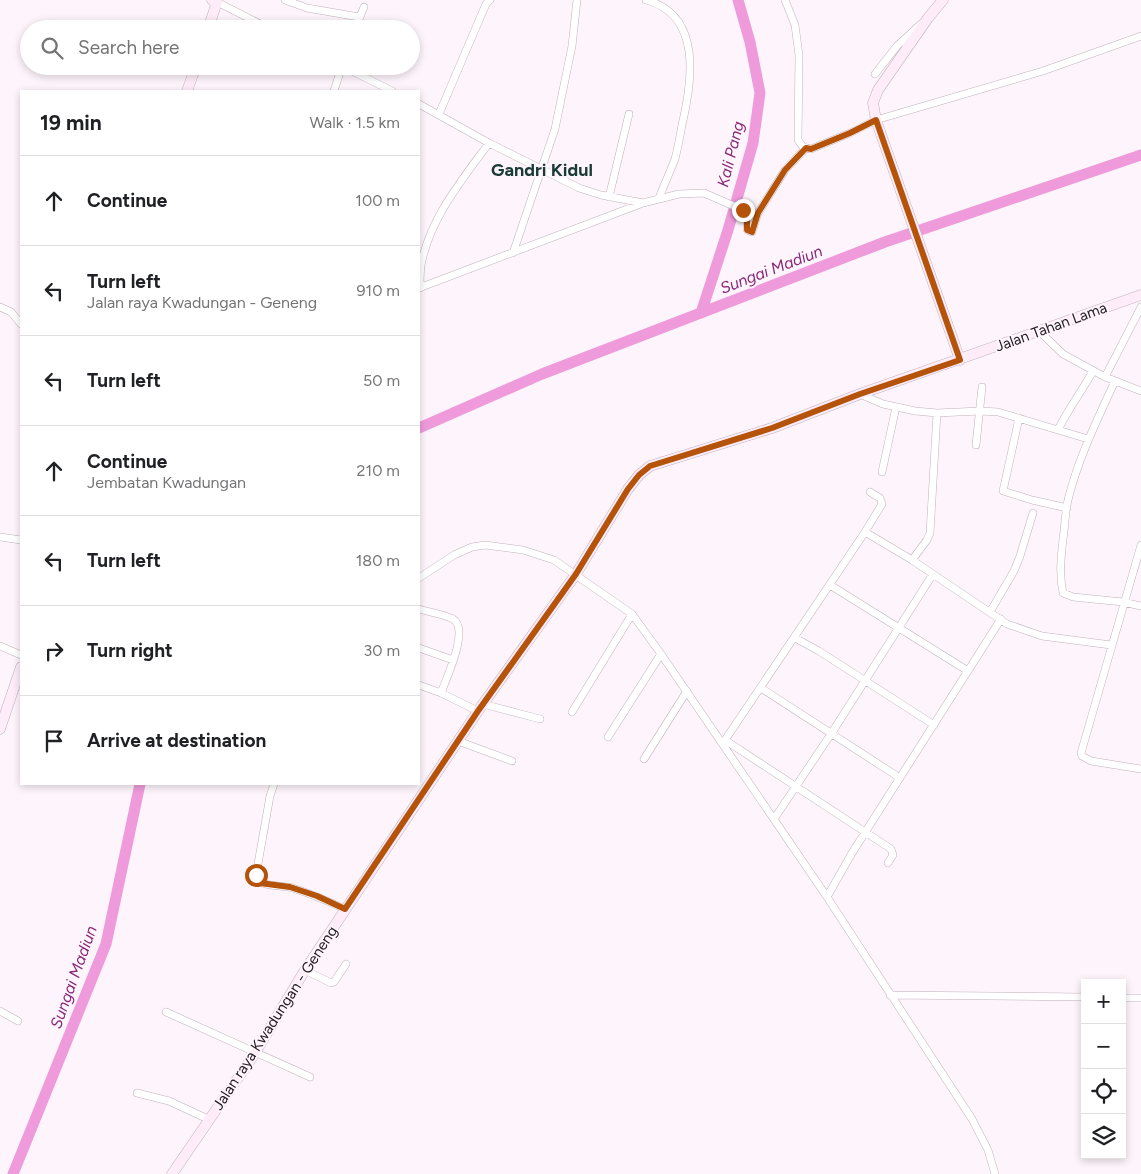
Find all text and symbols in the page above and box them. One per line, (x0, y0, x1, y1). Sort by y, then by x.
search box (20, 20, 420, 75)
icon: search (38, 34, 66, 62)
text: Search here (78, 36, 180, 59)
text: 19 min (40, 110, 102, 135)
text: Walk · 1.5 km (309, 113, 400, 132)
water label: Kali Pang (713, 119, 748, 189)
district label: Gandri Kidul (491, 159, 593, 181)
icon: ahead (40, 187, 68, 215)
text: Continue (87, 189, 167, 212)
text: 100 m (355, 191, 400, 210)
route end (732, 199, 755, 222)
water label: Sungai Madiun (717, 241, 825, 298)
text: Turn left (87, 270, 161, 293)
icon: left (40, 277, 68, 305)
text: 910 m (357, 281, 400, 300)
text: Jalan raya Kwadungan - Geneng (87, 293, 317, 312)
street label: Jalan Tahan Lama (993, 298, 1109, 356)
icon: left (40, 367, 68, 395)
text: Turn left (87, 369, 161, 392)
text: 50 m (363, 371, 400, 390)
text: Continue (87, 450, 167, 473)
icon: ahead (40, 457, 68, 485)
text: 210 m (357, 461, 400, 480)
text: Jembatan Kwadungan (87, 473, 246, 492)
icon: left (40, 547, 68, 575)
text: Turn left (87, 549, 161, 572)
text: 180 m (356, 551, 400, 570)
icon: right (40, 637, 68, 665)
text: Turn right (87, 639, 173, 662)
text: 30 m (363, 641, 400, 660)
icon: arrive (40, 727, 68, 755)
text: Arrive at destination (87, 729, 266, 752)
route start (245, 864, 268, 887)
water label: Sungai Madiun (46, 923, 101, 1031)
street label: Jalan raya Kwadungan - Geneng (209, 923, 341, 1113)
map controls (1081, 979, 1126, 1159)
button: + (1081, 979, 1126, 1024)
button: − (1081, 1024, 1126, 1069)
button: locate (1081, 1069, 1126, 1114)
button: layers (1081, 1114, 1126, 1159)

